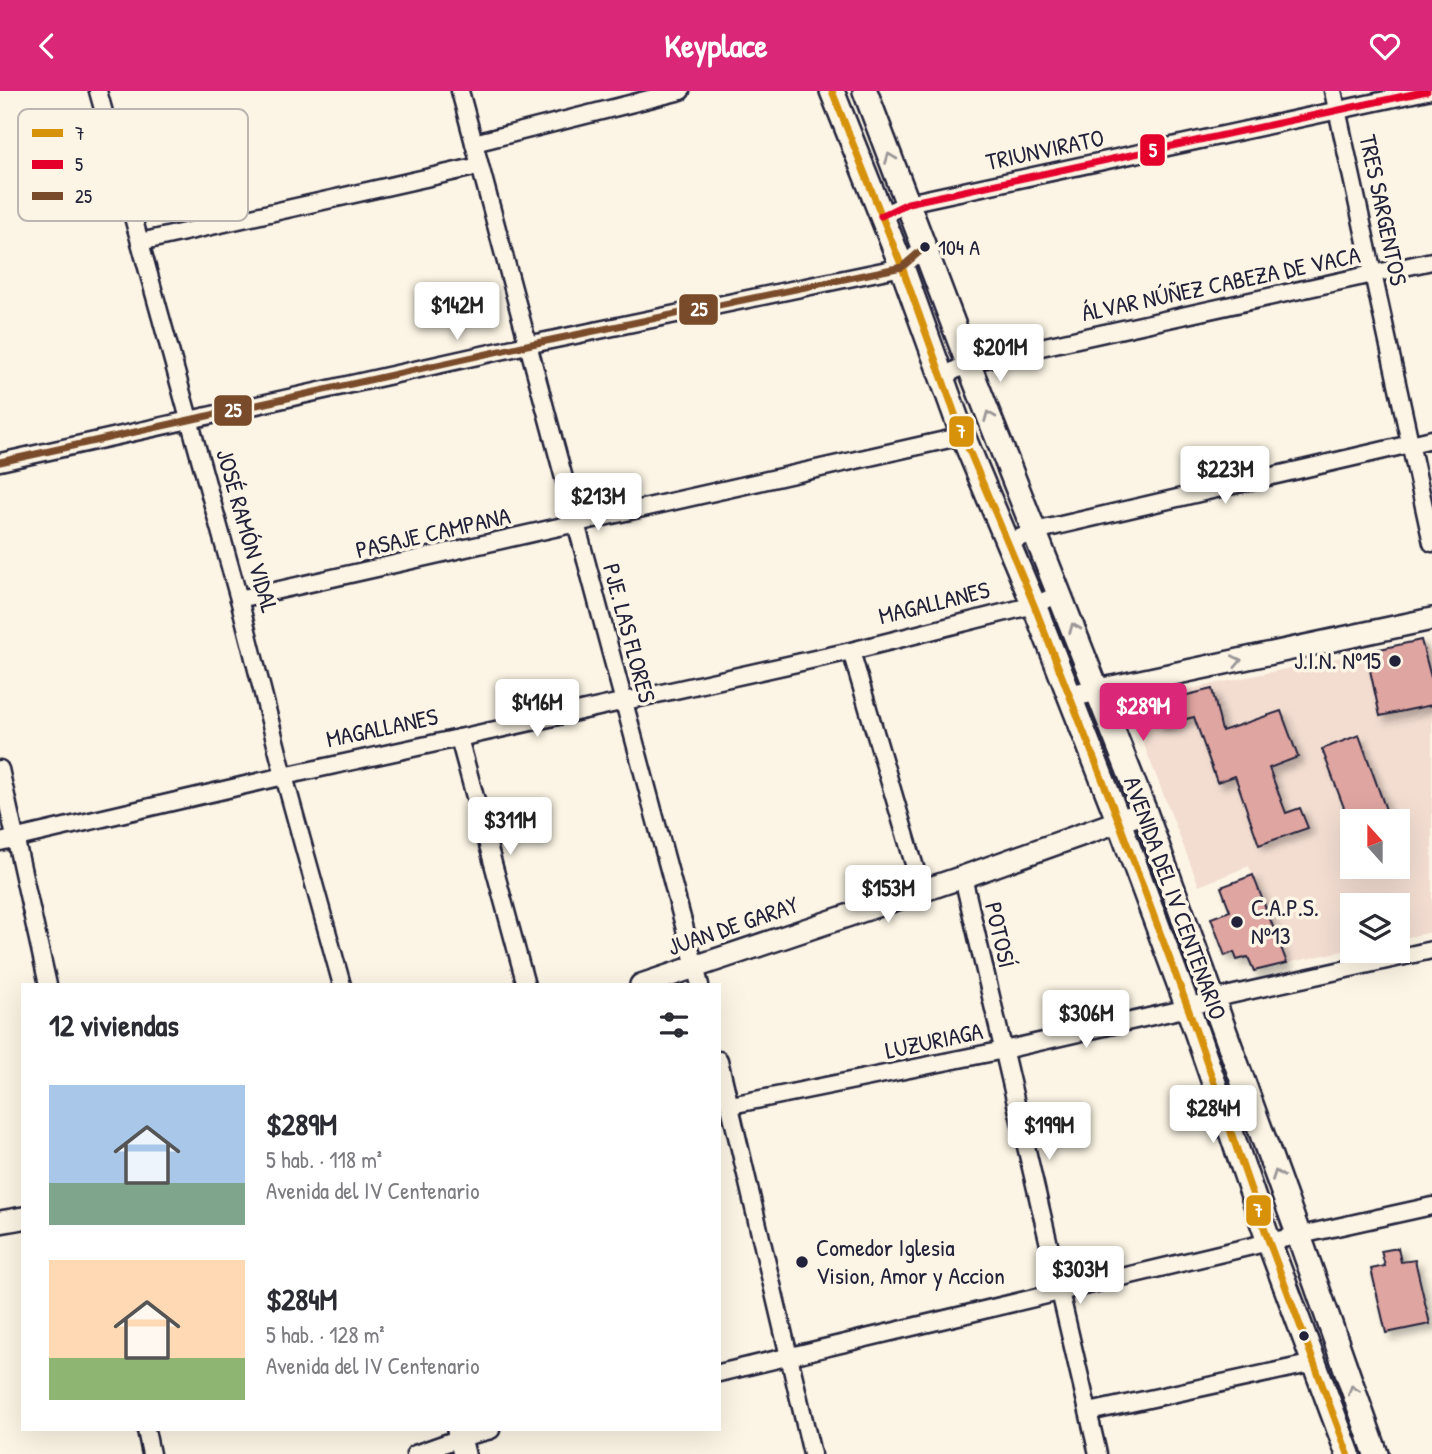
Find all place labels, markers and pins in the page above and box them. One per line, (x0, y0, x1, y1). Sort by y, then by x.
place label: 104 A (938, 232, 980, 262)
marker: 104 A (918, 240, 932, 254)
pin: $142M (408, 282, 506, 342)
pin: $201M (951, 324, 1049, 384)
pin: $223M (1176, 447, 1274, 506)
pin: $213M (549, 473, 647, 533)
place label: J.I.N. Nº15 (1294, 644, 1381, 676)
marker: J.I.N. Nº15 (1387, 653, 1403, 669)
pin: $416M (488, 679, 586, 739)
pin: $289M (1094, 683, 1192, 743)
pin: $311M (461, 797, 559, 857)
pin: $153M (839, 865, 937, 925)
place label: C.A.P.S. Nº13 (1251, 891, 1319, 951)
marker: C.A.P.S. Nº13 (1229, 914, 1245, 930)
pin: $306M (1037, 991, 1135, 1050)
pin: $284M (1164, 1086, 1262, 1145)
pin: $199M (1000, 1103, 1098, 1162)
place label: Comedor Iglesia Vision, Amor y Accion (816, 1231, 1005, 1291)
pin: $303M (1031, 1247, 1129, 1306)
marker: Comedor Iglesia Vision, Amor y Accion (794, 1254, 810, 1270)
unlabelled marker (1297, 1329, 1311, 1343)

